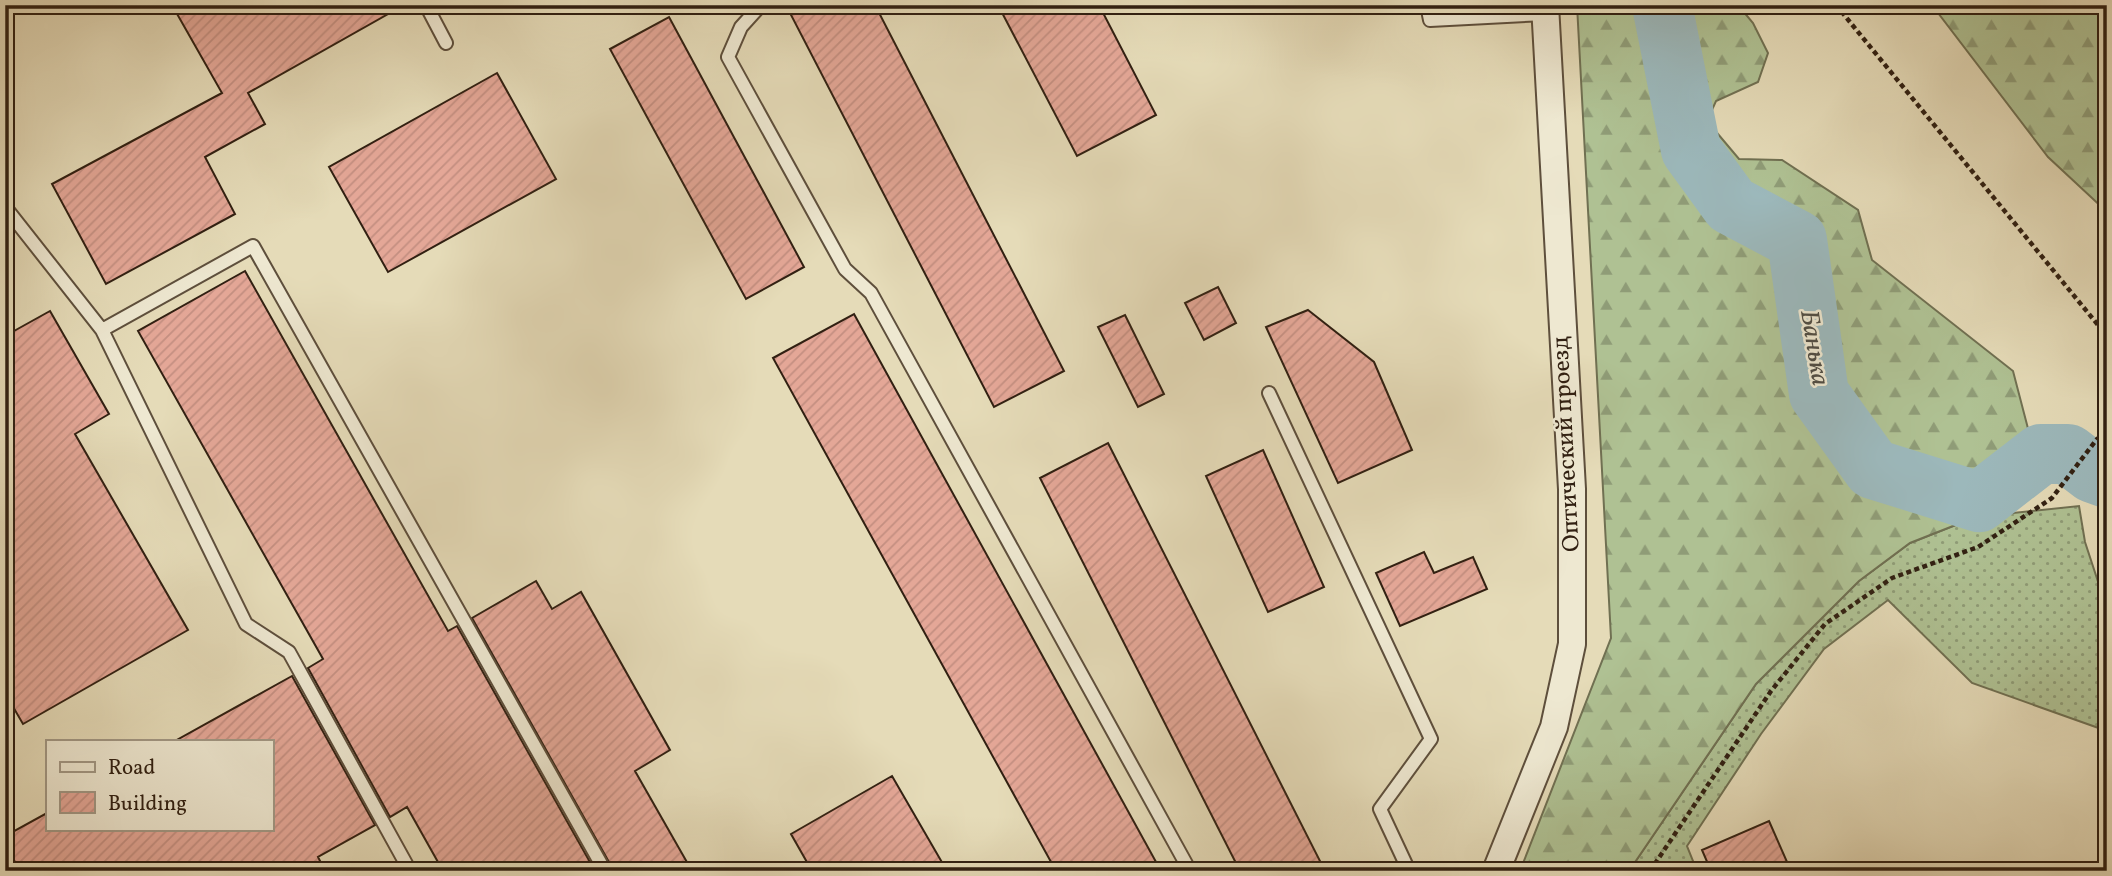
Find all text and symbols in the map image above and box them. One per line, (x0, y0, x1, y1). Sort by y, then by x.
water label: Банька (1790, 308, 1838, 388)
street label: Оптический проезд (1544, 335, 1590, 553)
legend (46, 740, 273, 830)
text: Road (108, 754, 155, 783)
text: Building (108, 790, 187, 819)

